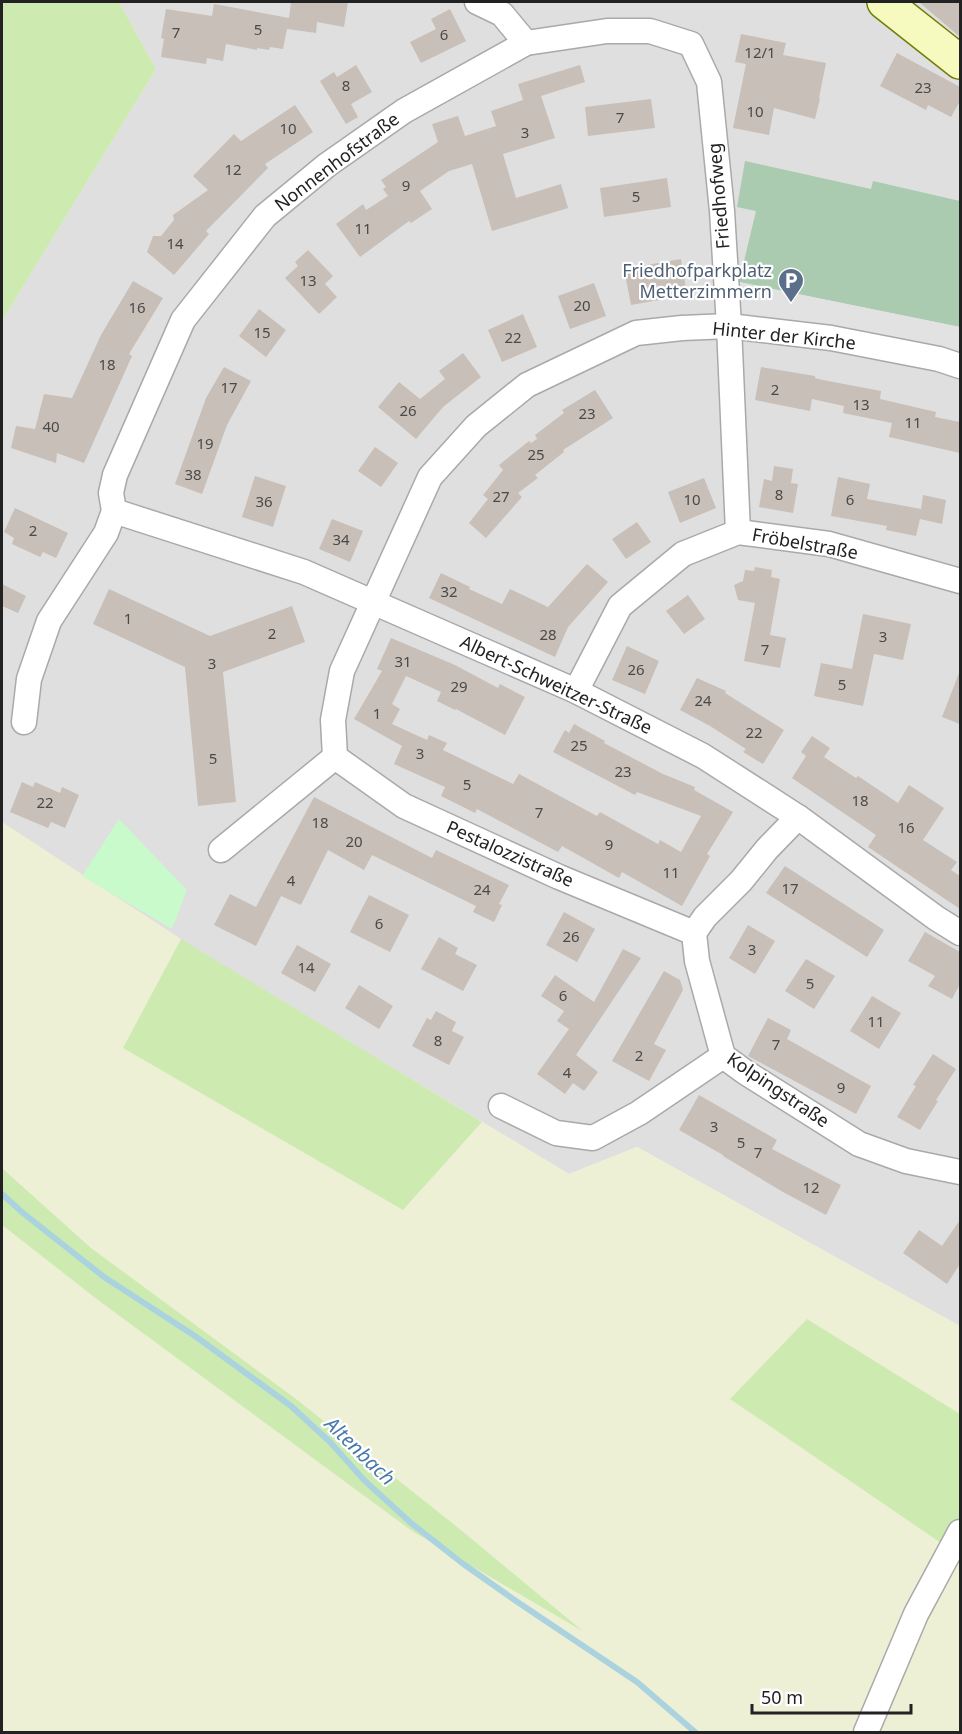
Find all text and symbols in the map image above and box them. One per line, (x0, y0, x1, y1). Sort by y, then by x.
house number: 5 (254, 19, 262, 39)
house number: 7 (172, 22, 180, 42)
house number: 6 (440, 24, 448, 44)
house number: 12/1 (744, 42, 776, 62)
house number: 8 (342, 75, 350, 95)
house number: 23 (914, 77, 932, 97)
house number: 10 (746, 101, 764, 121)
street label: Nonnenhofstraße (269, 106, 404, 216)
house number: 7 (616, 107, 624, 127)
house number: 10 (279, 118, 297, 138)
house number: 3 (521, 122, 529, 142)
street label: Friedhofweg (701, 142, 735, 250)
house number: 12 (224, 159, 242, 179)
house number: 9 (402, 175, 410, 195)
house number: 5 (632, 186, 640, 206)
house number: 11 (354, 218, 372, 238)
house number: 14 (166, 233, 184, 253)
place label: Friedhofparkplatz Metterzimmern (622, 258, 772, 303)
parking icon: Friedhofparkplatz Metterzimmern (776, 266, 806, 304)
house number: 13 (299, 270, 317, 290)
house number: 20 (573, 295, 591, 315)
house number: 16 (128, 297, 146, 317)
street label: Hinter der Kirche (711, 316, 857, 354)
house number: 15 (253, 322, 271, 342)
house number: 22 (504, 327, 522, 347)
house number: 18 (98, 354, 116, 374)
house number: 17 (220, 377, 238, 397)
house number: 2 (771, 379, 779, 399)
house number: 13 (852, 394, 870, 414)
house number: 26 (399, 400, 417, 420)
house number: 23 (578, 403, 596, 423)
house number: 11 (904, 412, 922, 432)
house number: 40 (42, 416, 60, 436)
house number: 19 (196, 433, 214, 453)
house number: 25 (527, 444, 545, 464)
house number: 38 (184, 464, 202, 484)
house number: 8 (775, 484, 783, 504)
house number: 27 (492, 486, 510, 506)
house number: 10 (683, 489, 701, 509)
house number: 6 (846, 489, 854, 509)
house number: 36 (255, 491, 273, 511)
house number: 2 (29, 520, 37, 540)
street label: Fröbelstraße (750, 522, 860, 564)
house number: 34 (332, 529, 350, 549)
house number: 32 (440, 581, 458, 601)
house number: 1 (124, 608, 132, 628)
house number: 2 (268, 623, 276, 643)
house number: 28 (539, 624, 557, 644)
house number: 3 (879, 626, 887, 646)
street label: Albert-Schweitzer-Straße (457, 629, 656, 739)
house number: 7 (761, 639, 769, 659)
house number: 31 (394, 651, 412, 671)
house number: 3 (208, 653, 216, 673)
house number: 26 (627, 659, 645, 679)
house number: 5 (838, 674, 846, 694)
house number: 29 (450, 676, 468, 696)
house number: 24 (694, 690, 712, 710)
house number: 1 (373, 703, 381, 723)
house number: 22 (745, 722, 763, 742)
house number: 25 (570, 735, 588, 755)
house number: 3 (416, 743, 424, 763)
house number: 5 (209, 748, 217, 768)
house number: 23 (614, 761, 632, 781)
house number: 5 (463, 774, 471, 794)
house number: 18 (851, 790, 869, 810)
house number: 22 (36, 792, 54, 812)
house number: 7 (535, 802, 543, 822)
house number: 18 (311, 812, 329, 832)
street label: Pestalozzistraße (443, 814, 578, 892)
house number: 16 (897, 817, 915, 837)
house number: 20 (345, 831, 363, 851)
house number: 9 (605, 834, 613, 854)
house number: 11 (662, 862, 680, 882)
house number: 4 (287, 870, 296, 890)
house number: 17 (781, 878, 799, 898)
house number: 24 (473, 879, 491, 899)
house number: 6 (375, 913, 383, 933)
house number: 26 (562, 926, 580, 946)
house number: 3 (748, 939, 756, 959)
house number: 14 (297, 957, 315, 977)
house number: 5 (806, 973, 814, 993)
house number: 6 (559, 985, 567, 1005)
house number: 11 (867, 1011, 885, 1031)
house number: 8 (434, 1030, 442, 1050)
house number: 7 (772, 1034, 780, 1054)
house number: 2 (635, 1045, 643, 1065)
street label: Kolpingstraße (723, 1046, 834, 1132)
house number: 4 (563, 1062, 572, 1082)
house number: 9 (837, 1077, 845, 1097)
house number: 3 (710, 1116, 718, 1136)
house number: 5 (737, 1132, 745, 1152)
house number: 7 (754, 1142, 762, 1162)
house number: 12 (802, 1177, 820, 1197)
water label: Altenbach (318, 1409, 401, 1491)
scale bar (752, 1677, 911, 1715)
text: 50 m (761, 1685, 803, 1709)

